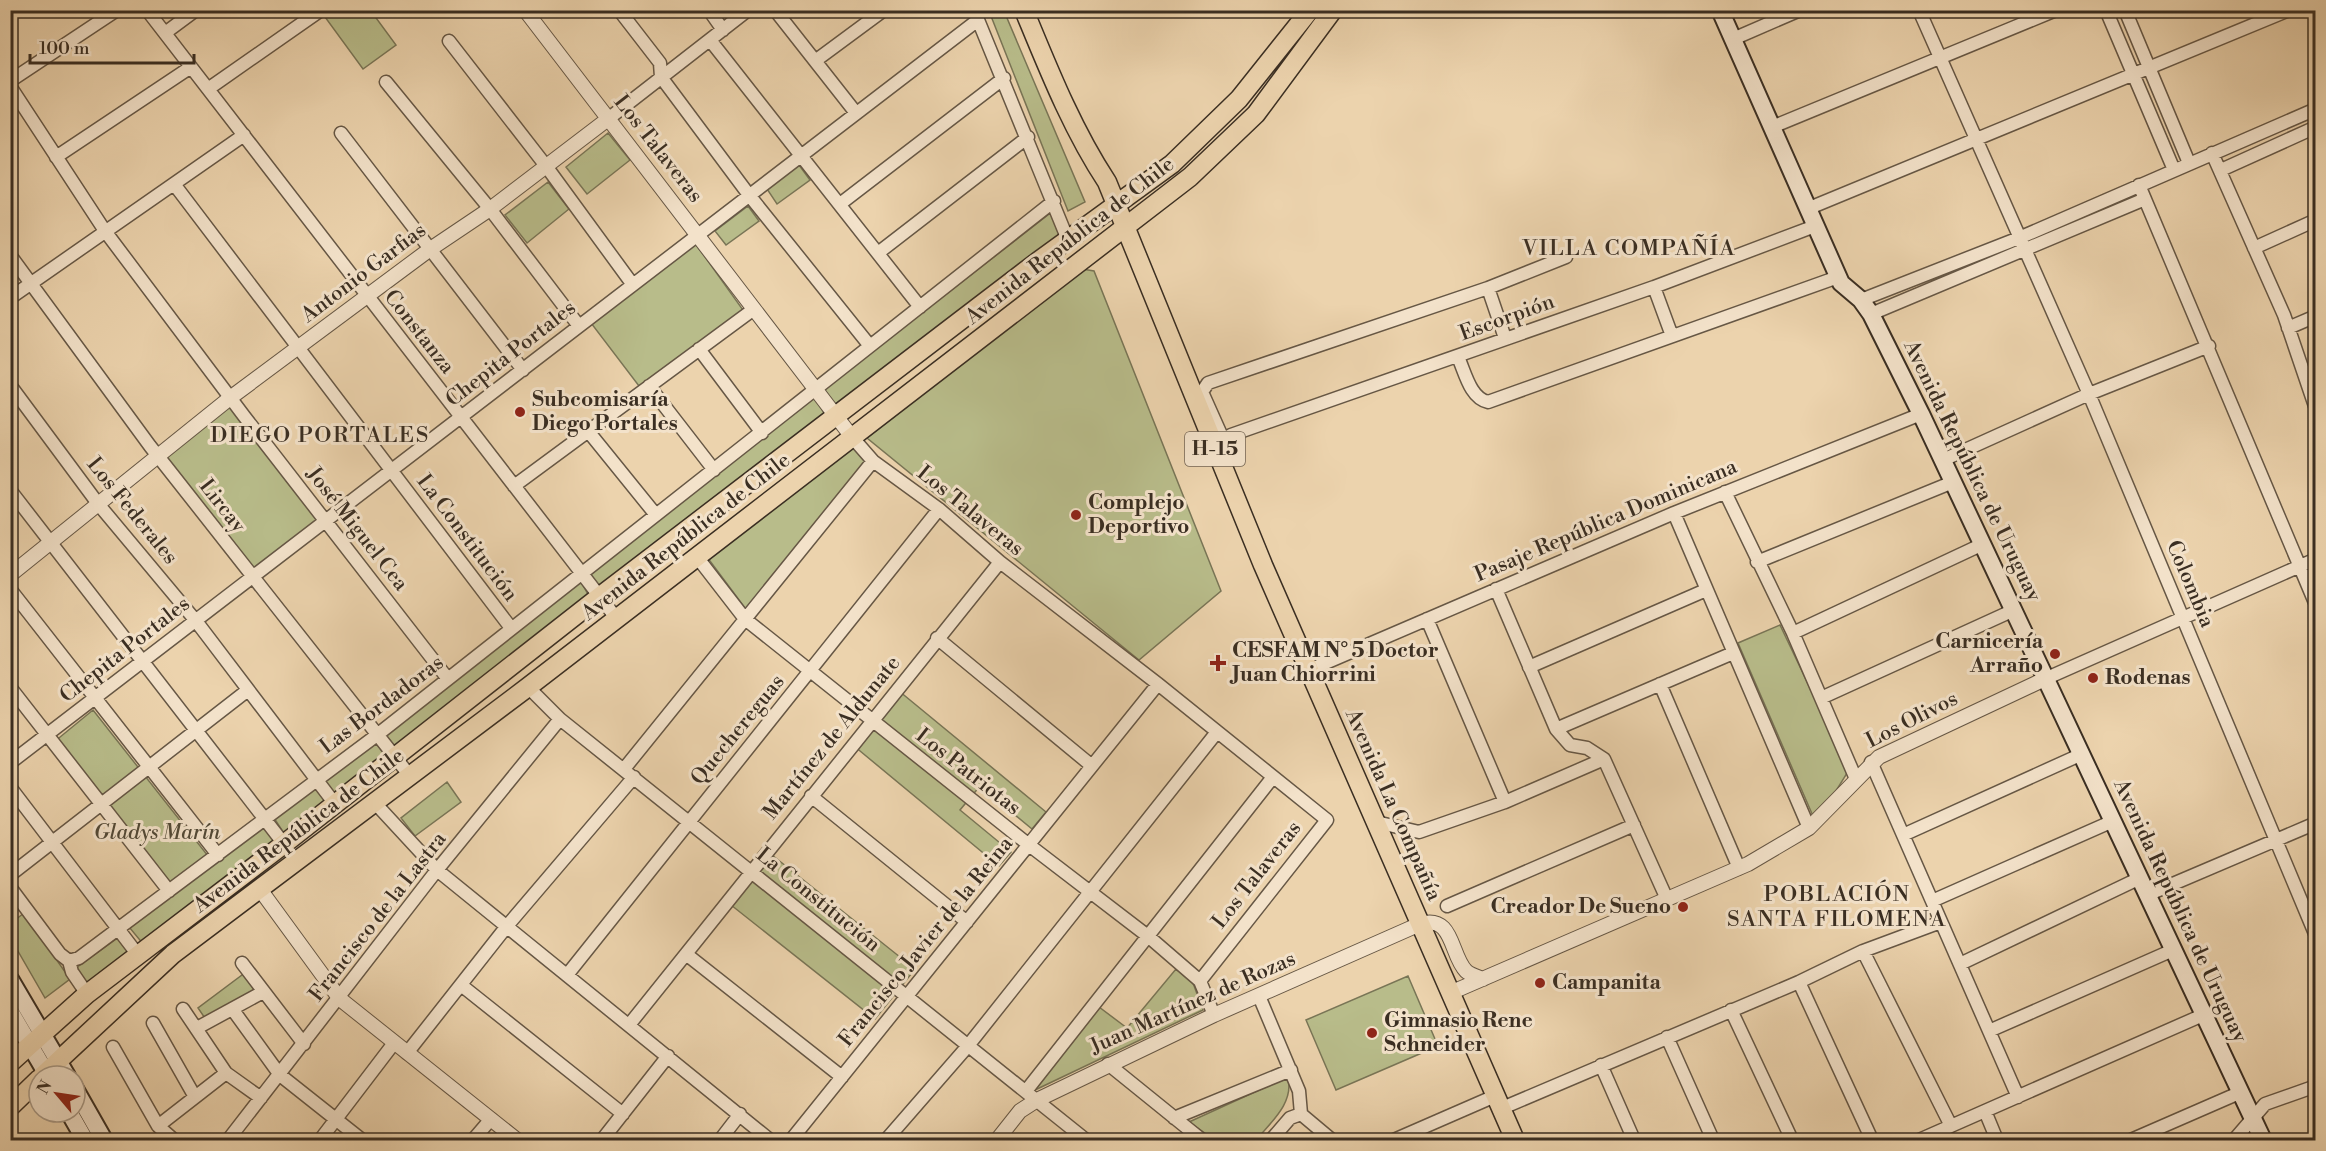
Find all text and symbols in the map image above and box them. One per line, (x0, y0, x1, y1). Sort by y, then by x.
scale bar (30, 27, 194, 65)
text: 100 m (39, 37, 90, 60)
street label: Los Talaveras (608, 90, 708, 208)
street label: Avenida República de Chile (960, 151, 1180, 331)
street label: Antonio Garfias (296, 218, 432, 329)
district label: VILLA COMPAÑÍA (1521, 234, 1736, 262)
street label: Constanza (378, 285, 460, 380)
street label: Escorpión (1456, 289, 1558, 347)
street label: Chepita Portales (441, 295, 581, 413)
street label: Avenida República de Uruguay (1897, 335, 2047, 606)
place label: Subcomisaría Diego Portales (532, 387, 678, 437)
marker: Subcomisaría Diego Portales (513, 405, 527, 419)
district label: DIEGO PORTALES (210, 422, 430, 449)
road number: H-15 (1185, 432, 1245, 466)
street label: Avenida República de Chile (576, 447, 796, 627)
street label: Los Federales (81, 452, 183, 570)
street label: Pasaje República Dominicana (1471, 454, 1741, 588)
street label: Los Talaveras (911, 460, 1029, 562)
street label: José Miguel Cea (300, 461, 414, 596)
street label: La Constitución (411, 469, 524, 607)
street label: Lircay (193, 474, 251, 539)
place label: Complejo Deportivo (1088, 490, 1189, 540)
marker: Complejo Deportivo (1069, 508, 1083, 522)
street label: Colombia (2160, 536, 2220, 632)
street label: Chepita Portales (55, 591, 195, 709)
place label: Carnicería Arraño (1935, 629, 2044, 679)
place label: CESFAM N° 5 Doctor Juan Chiorrini (1229, 638, 1439, 688)
marker: Carnicería Arraño (2048, 647, 2062, 661)
street label: Las Bordadoras (315, 650, 449, 760)
street label: Martínez de Aldunate (758, 651, 906, 825)
marker: CESFAM N° 5 Doctor Juan Chiorrini (1209, 654, 1227, 672)
place label: Rodenas (2105, 665, 2190, 691)
street label: Quechereguas (685, 669, 791, 791)
marker: Rodenas (2086, 671, 2100, 685)
street label: Los Olivos (1862, 686, 1962, 754)
street label: Avenida La Compañía (1339, 704, 1447, 905)
street label: Los Patriotas (910, 723, 1026, 821)
street label: Avenida República de Chile (187, 743, 410, 920)
street label: Avenida República de Uruguay (2107, 774, 2253, 1047)
street label: Los Talaveras (1207, 816, 1307, 934)
park label: Gladys Marín (94, 820, 220, 846)
street label: Francisco de la Lastra (304, 827, 453, 1007)
street label: Francisco Javier de la Reina (833, 831, 1019, 1052)
street label: La Constitución (751, 842, 886, 958)
district label: POBLACIÓN SANTA FILOMENA (1727, 879, 1947, 933)
place label: Creador De Sueno (1491, 894, 1671, 920)
marker: Creador De Sueno (1676, 900, 1690, 914)
street label: Juan Martínez de Rozas (1085, 946, 1300, 1060)
place label: Campanita (1552, 970, 1661, 996)
marker: Campanita (1533, 976, 1547, 990)
place label: Gimnasio Rene Schneider (1384, 1008, 1533, 1058)
marker: Gimnasio Rene Schneider (1365, 1026, 1379, 1040)
north arrow (27, 1064, 87, 1124)
text: N (33, 1077, 57, 1098)

